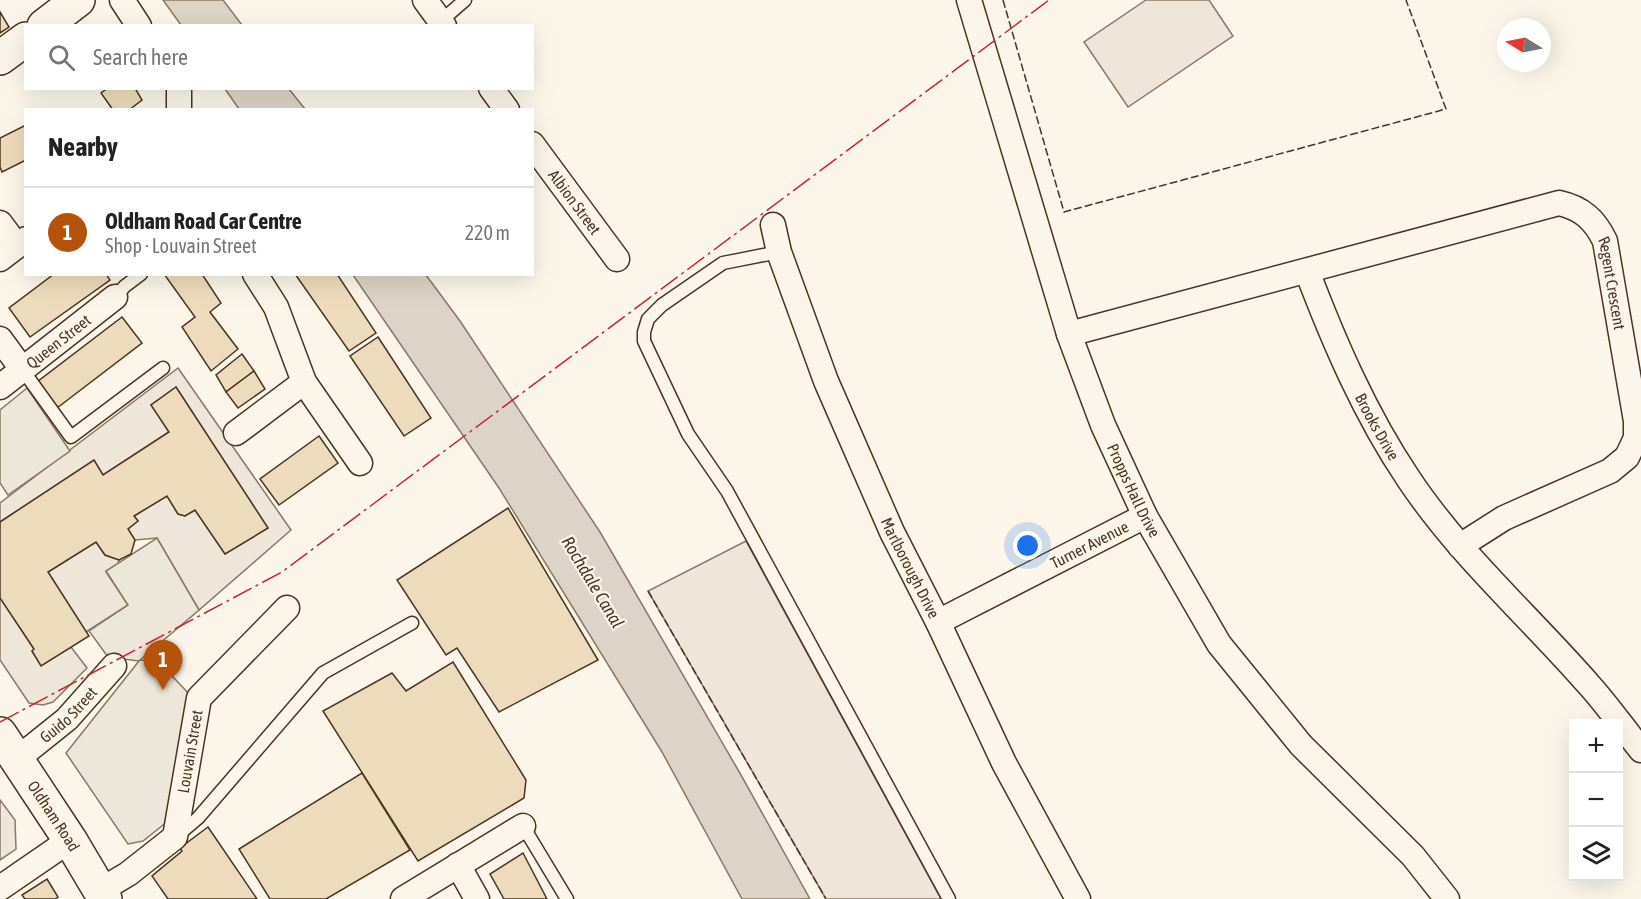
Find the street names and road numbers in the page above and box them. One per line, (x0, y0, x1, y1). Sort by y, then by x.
street label: Albion Street (545, 166, 605, 238)
street label: Regent Crescent (1595, 233, 1629, 331)
street label: Queen Street (23, 310, 94, 372)
street label: Brooks Drive (1352, 390, 1403, 463)
street label: Propps Hall Drive (1104, 441, 1164, 540)
street label: Marlborough Drive (878, 515, 943, 621)
street label: Turner Avenue (1047, 517, 1131, 572)
street label: Guido Street (36, 683, 101, 746)
street label: Louvain Street (174, 708, 206, 794)
street label: Oldham Road (24, 777, 83, 854)

